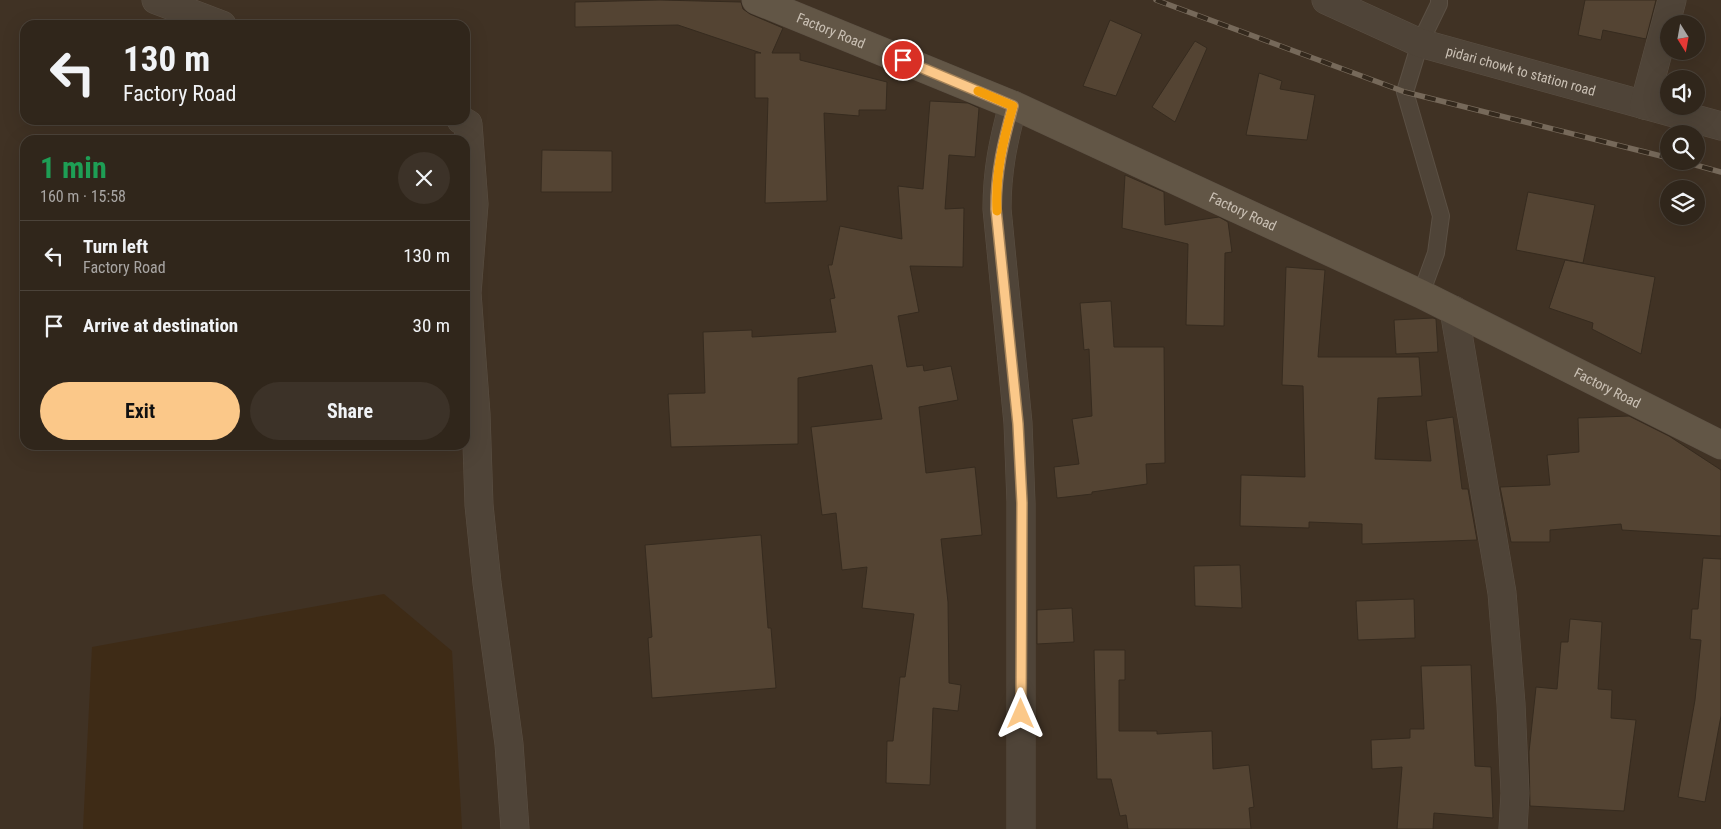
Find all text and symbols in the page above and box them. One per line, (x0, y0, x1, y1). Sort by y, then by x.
street label: Factory Road (794, 10, 867, 52)
north arrow (1660, 15, 1705, 60)
map controls (1660, 15, 1705, 225)
text: 130 m (123, 39, 210, 80)
pin (882, 39, 924, 81)
icon: left (40, 40, 105, 105)
street label: pidari chowk to station road (1444, 43, 1597, 99)
icon: arrive (889, 46, 917, 74)
button: sound (1660, 70, 1705, 115)
text: Factory Road (123, 81, 237, 106)
button: search (1660, 125, 1705, 170)
text: 1 min (40, 150, 107, 185)
button: close (398, 152, 450, 204)
button: layers (1660, 180, 1705, 225)
text: 160 m · 15:58 (40, 187, 126, 206)
street label: Factory Road (1207, 189, 1279, 234)
text: Turn left (83, 235, 148, 258)
icon: left (40, 242, 68, 270)
text: 130 m (403, 244, 450, 267)
text: Factory Road (83, 258, 166, 277)
icon: arrive (40, 312, 68, 340)
text: Arrive at destination (83, 314, 238, 337)
text: 30 m (413, 314, 450, 337)
street label: Factory Road (1572, 364, 1643, 411)
button: Exit (40, 382, 240, 440)
button: Share (250, 382, 450, 440)
position arrow (994, 687, 1046, 739)

